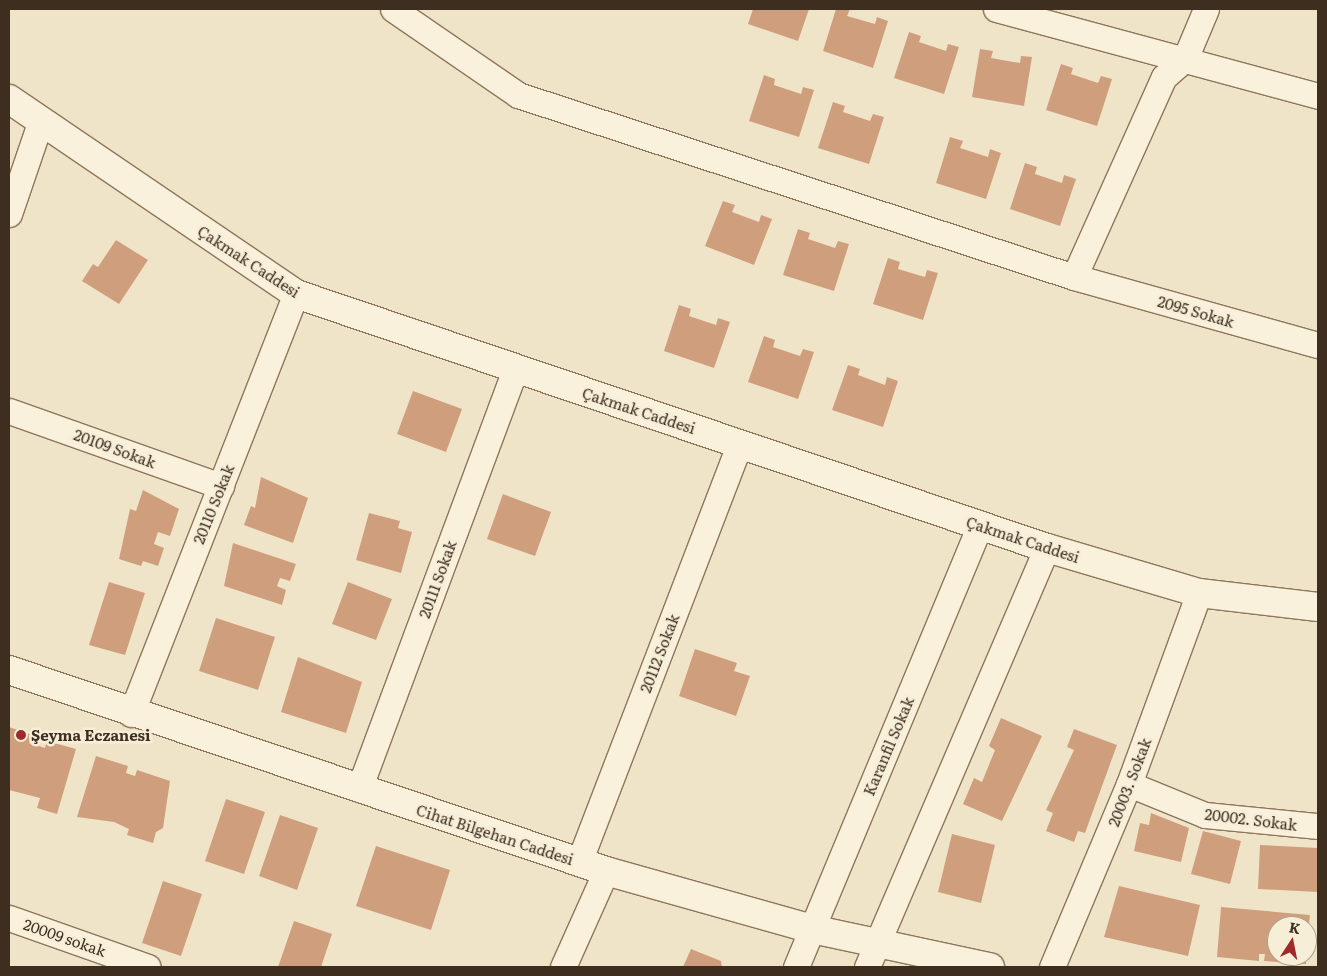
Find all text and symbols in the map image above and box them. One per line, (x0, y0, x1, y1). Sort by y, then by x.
street label: Çakmak Caddesi (195, 221, 303, 301)
street label: 2095 Sokak (1156, 292, 1236, 330)
street label: Çakmak Caddesi (580, 383, 698, 437)
street label: 20109 Sokak (72, 425, 158, 471)
street label: 20110 Sokak (189, 462, 237, 546)
street label: Çakmak Caddesi (964, 512, 1082, 566)
street label: 20111 Sokak (415, 538, 459, 620)
street label: 20112 Sokak (636, 611, 682, 695)
street label: Karanfil Sokak (859, 694, 917, 798)
place label: Şeyma Eczanesi (31, 726, 151, 744)
marker: Şeyma Eczanesi (15, 729, 27, 741)
street label: 20003. Sokak (1104, 735, 1154, 829)
street label: Cihat Bilgehan Caddesi (414, 800, 576, 868)
street label: 20002. Sokak (1204, 804, 1298, 834)
street label: 20009 sokak (21, 914, 109, 960)
north arrow (1267, 916, 1317, 966)
text: K (1287, 916, 1302, 938)

